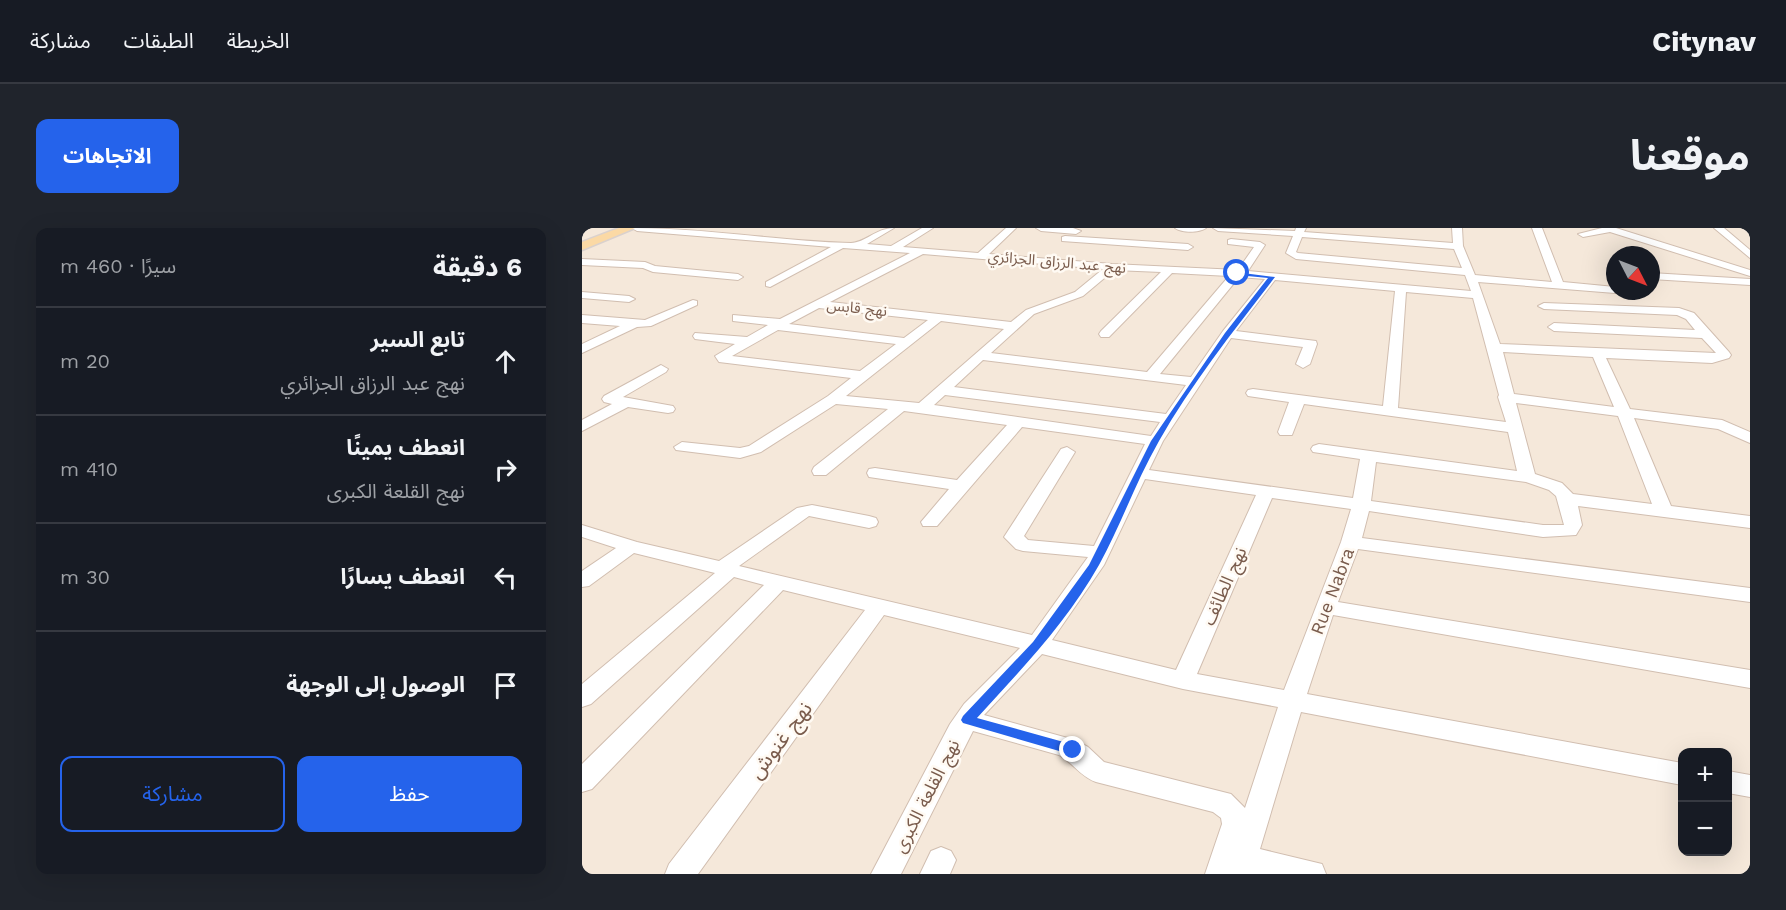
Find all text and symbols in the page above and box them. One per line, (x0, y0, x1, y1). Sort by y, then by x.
text: Citynav (1652, 25, 1756, 58)
text: مشاركة (30, 28, 91, 53)
text: الطبقات (124, 28, 194, 53)
text: الخريطة (227, 28, 290, 53)
button: الاتجاهات (36, 119, 179, 193)
text: موقعنا (1630, 131, 1750, 180)
north arrow (1606, 246, 1660, 300)
street label: نهج عبد الرزاق الجزائري (987, 247, 1127, 280)
text: 6 دقيقة (433, 252, 522, 282)
text: سيرًا · 460 m (60, 254, 176, 278)
route start (1223, 259, 1249, 285)
street label: نهج قابس (826, 296, 888, 323)
text: تابع السير (370, 327, 465, 352)
icon: ahead (489, 345, 522, 378)
text: 20 m (60, 349, 110, 373)
text: نهج عبد الرزاق الجزائري (280, 371, 465, 395)
text: انعطف يمينًا (346, 435, 465, 460)
icon: right (489, 453, 522, 486)
text: 410 m (60, 457, 118, 481)
text: نهج القلعة الكبرى (327, 479, 465, 503)
street label: نهج الطائف (1197, 544, 1253, 630)
street label: Rue Nabra (1306, 545, 1358, 637)
icon: left (489, 561, 522, 594)
text: انعطف يسارًا (341, 564, 465, 589)
text: 30 m (60, 565, 110, 589)
icon: arrive (489, 669, 522, 702)
text: الوصول إلى الوجهة (286, 672, 465, 697)
street label: نهج غنوش (743, 696, 820, 785)
street label: نهج القلعة الكبرى (888, 736, 966, 858)
route end (1059, 736, 1085, 762)
map controls (1678, 748, 1732, 856)
button: + (1678, 748, 1732, 802)
button: مشاركة (60, 756, 285, 832)
button: حفظ (297, 756, 522, 832)
button: − (1678, 802, 1732, 856)

